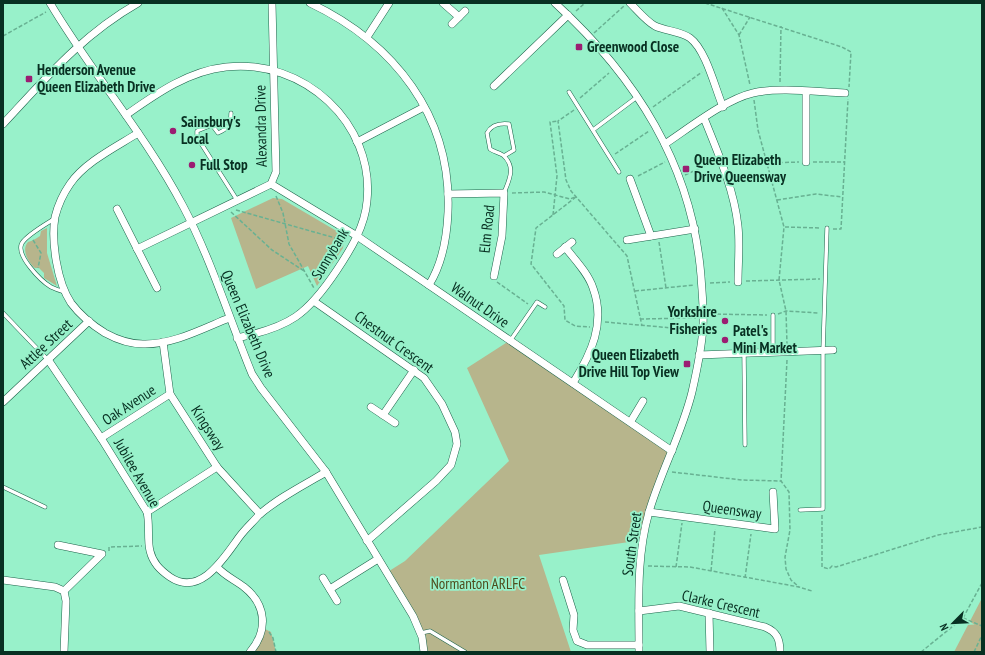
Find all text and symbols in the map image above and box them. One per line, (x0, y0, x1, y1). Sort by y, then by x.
place label: Greenwood Close (587, 37, 679, 56)
marker: Greenwood Close (574, 42, 584, 52)
place label: Henderson Avenue Queen Elizabeth Drive (37, 60, 155, 96)
marker: Henderson Avenue Queen Elizabeth Drive (24, 74, 34, 84)
street label: Alexandra Drive (250, 85, 271, 167)
place label: Sainsbury's Local (181, 112, 240, 148)
marker: Sainsbury's Local (168, 126, 178, 136)
place label: Queen Elizabeth Drive Queensway (694, 150, 787, 186)
place label: Full Stop (200, 155, 248, 174)
marker: Full Stop (187, 160, 197, 170)
marker: Queen Elizabeth Drive Queensway (681, 164, 691, 174)
street label: Elm Road (475, 204, 498, 254)
street label: Sunnybank (307, 224, 352, 283)
street label: Queen Elizabeth Drive (217, 267, 280, 381)
street label: Walnut Drive (448, 278, 513, 332)
place label: Yorkshire Fisheries (667, 302, 717, 338)
street label: Chestnut Crescent (351, 306, 438, 377)
street label: Attlee Street (15, 314, 76, 373)
marker: Yorkshire Fisheries (720, 316, 730, 326)
place label: Patel's Mini Market (733, 321, 798, 357)
marker: Patel's Mini Market (720, 335, 730, 345)
place label: Queen Elizabeth Drive Hill Top View (579, 345, 680, 381)
marker: Queen Elizabeth Drive Hill Top View (682, 359, 692, 369)
street label: Oak Avenue (98, 380, 159, 429)
street label: Kingsway (187, 402, 230, 454)
street label: Jubilee Avenue (110, 434, 165, 511)
street label: Queensway (701, 496, 763, 523)
street label: South Street (618, 511, 645, 577)
park label: Normanton ARLFC (431, 574, 525, 593)
street label: Clarke Crescent (680, 585, 762, 622)
north arrow (933, 603, 973, 643)
text: N (936, 621, 951, 633)

